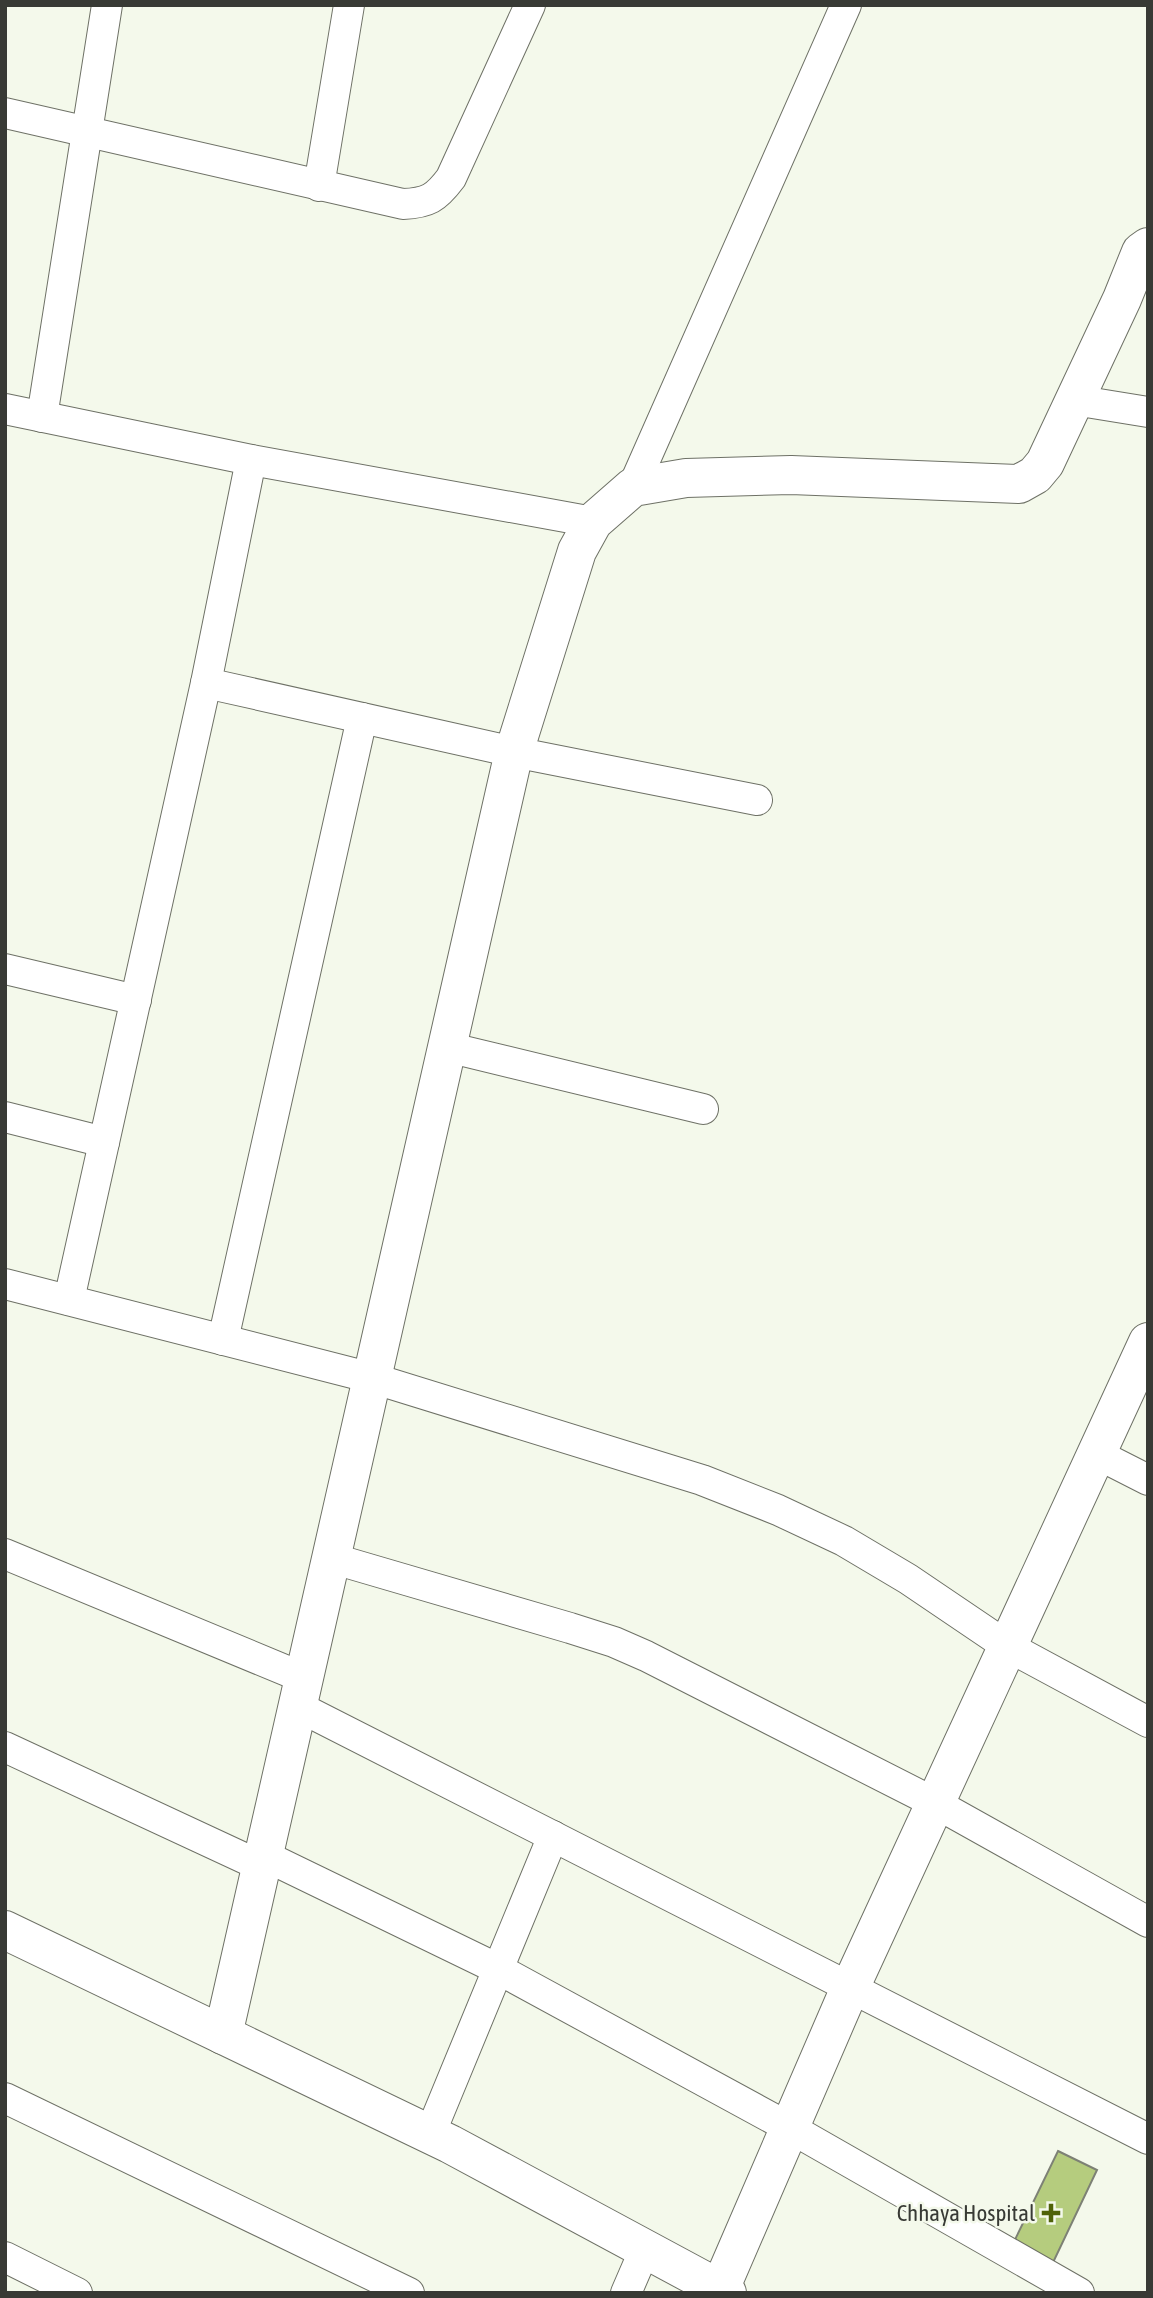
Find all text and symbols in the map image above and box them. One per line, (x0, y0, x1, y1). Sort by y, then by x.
place label: Chhaya Hospital (897, 2200, 1035, 2226)
marker: Chhaya Hospital (1041, 2203, 1061, 2223)

